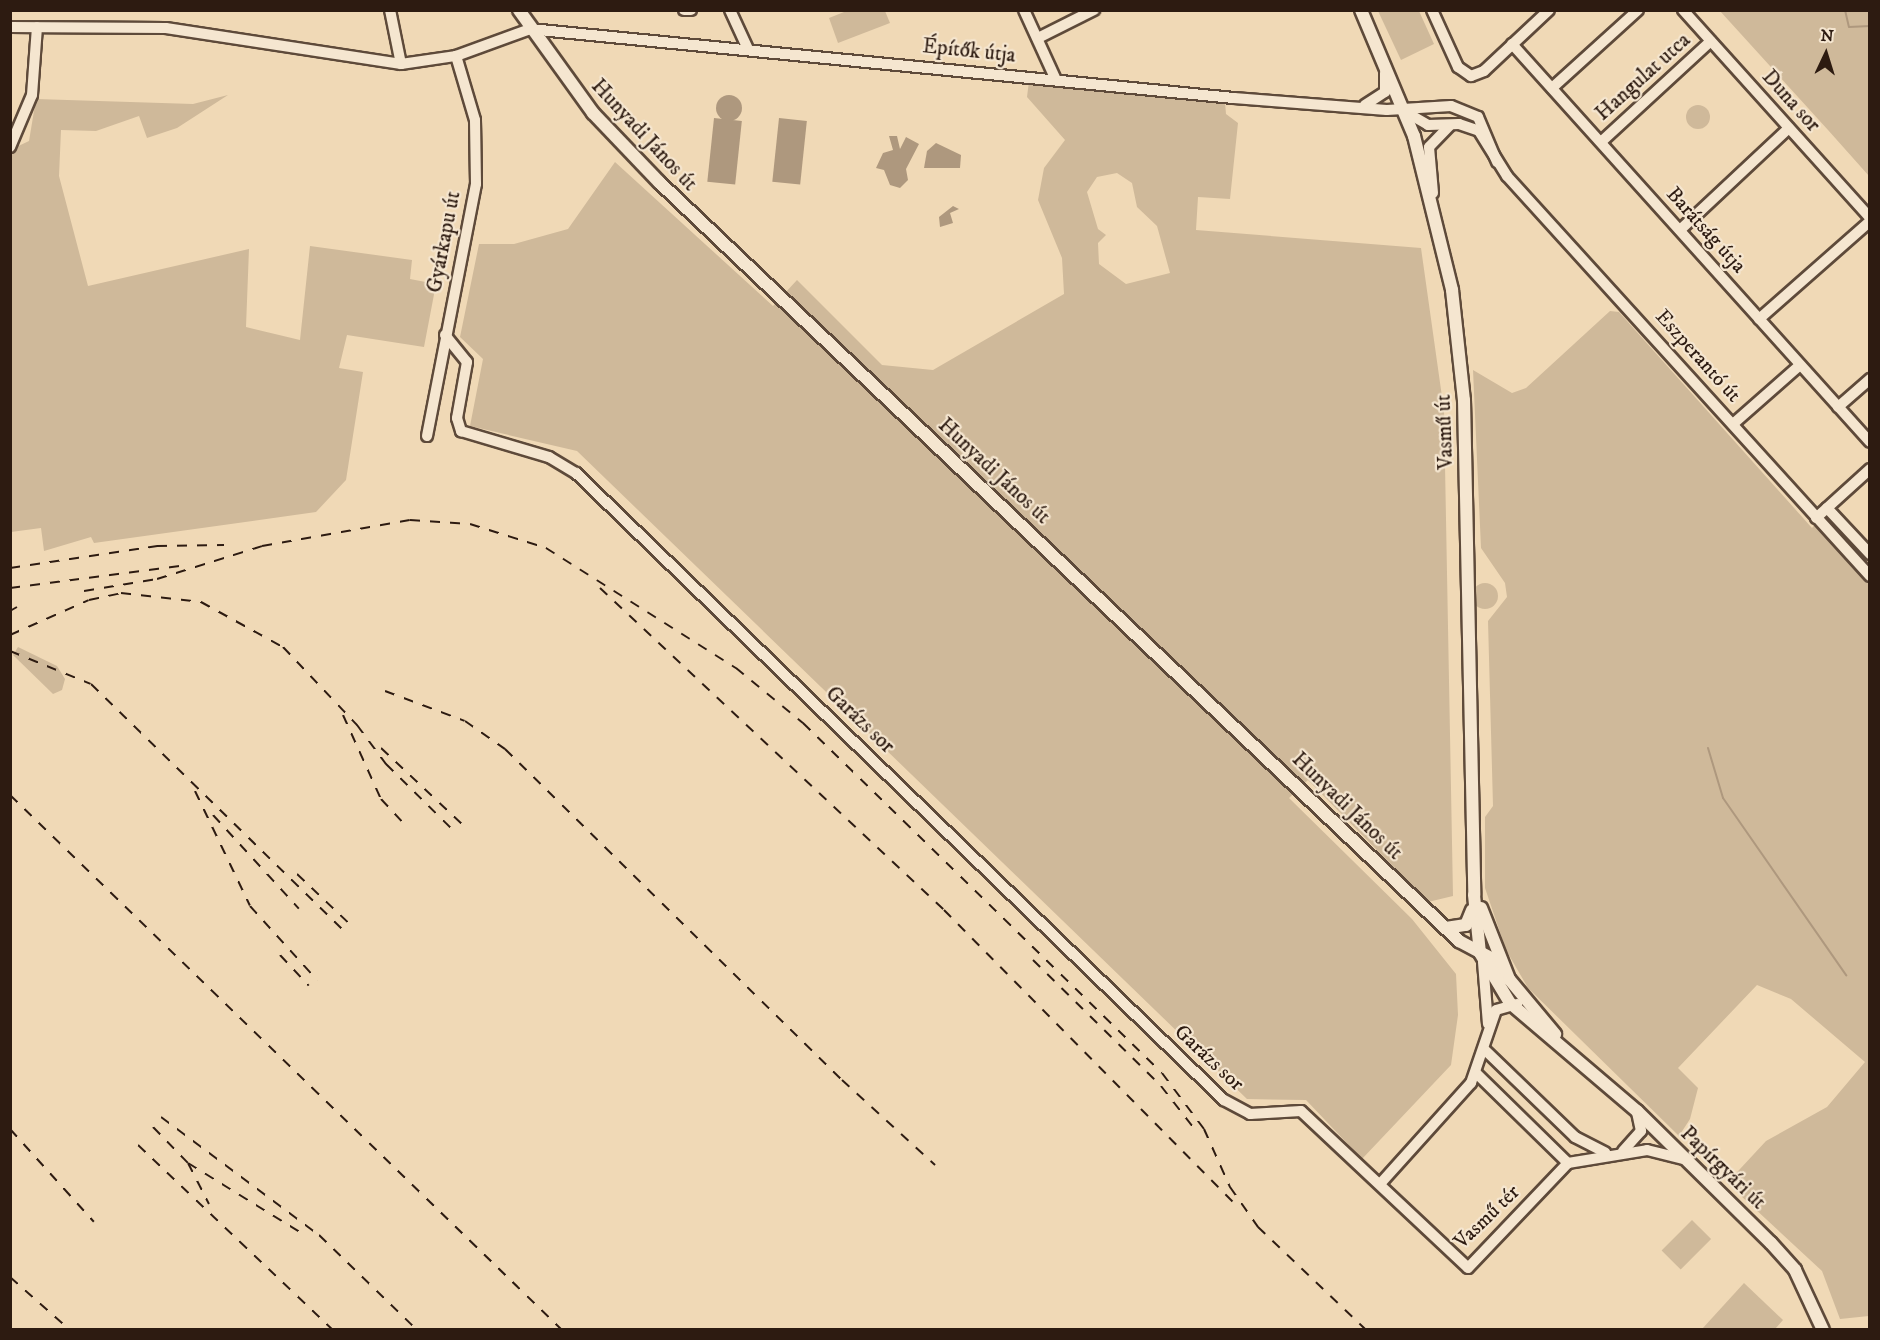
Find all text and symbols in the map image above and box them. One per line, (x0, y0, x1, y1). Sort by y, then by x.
north arrow (1796, 24, 1856, 84)
text: N (1820, 26, 1834, 46)
street label: Hangulat utca (1590, 28, 1696, 126)
street label: Építők útja (921, 34, 1017, 68)
street label: Duna sor (1756, 65, 1826, 137)
street label: Hunyadi János út (586, 74, 702, 196)
street label: Barátság útja (1661, 182, 1751, 278)
street label: Gyárkapu út (422, 189, 466, 295)
street label: Eszperantó út (1650, 304, 1746, 408)
street label: Vasmű út (1431, 394, 1459, 470)
street label: Hunyadi János út (933, 413, 1055, 529)
street label: Garázs sor (820, 681, 900, 759)
street label: Hunyadi János út (1286, 747, 1408, 865)
street label: Garázs sor (1169, 1019, 1249, 1097)
street label: Papírgyári út (1675, 1121, 1771, 1215)
street label: Vasmű tér (1449, 1180, 1525, 1254)

